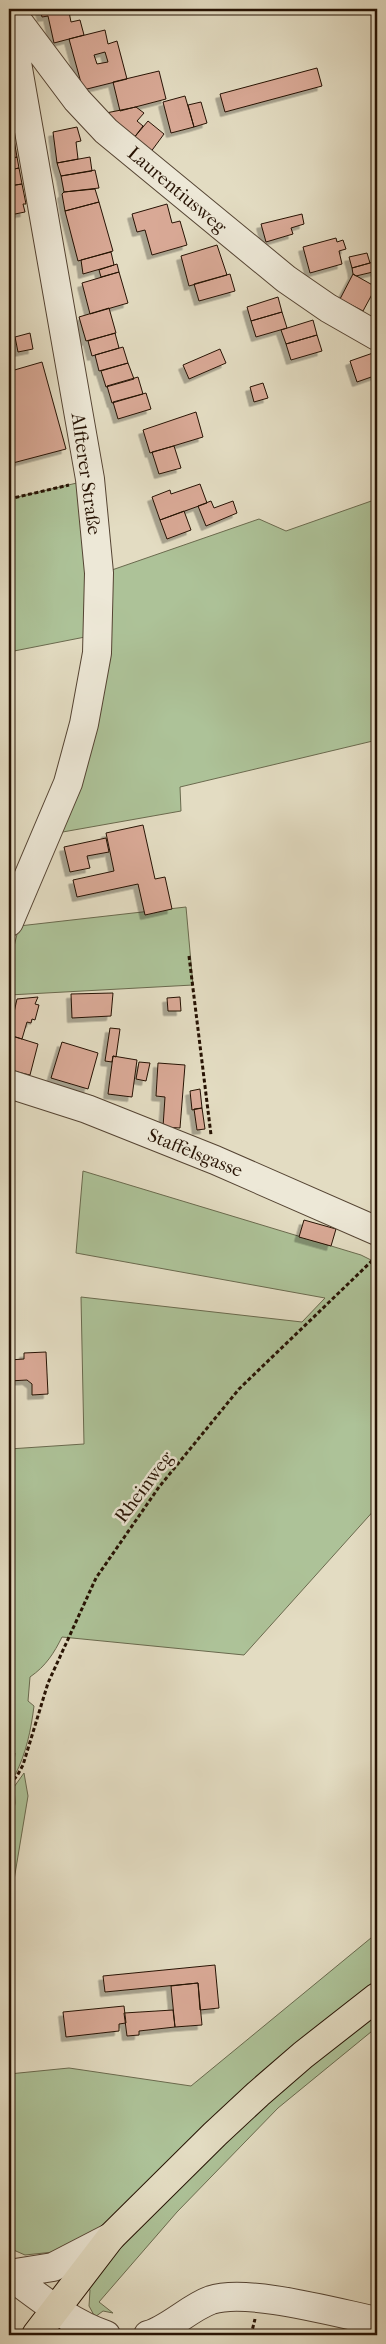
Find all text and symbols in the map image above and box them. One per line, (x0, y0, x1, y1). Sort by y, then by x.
street label: Laurentiusweg (123, 142, 232, 238)
street label: Alfterer Straße (66, 411, 105, 536)
street label: Staffelsgasse (144, 1124, 246, 1182)
street label: Rheinweg (110, 1446, 178, 1527)

